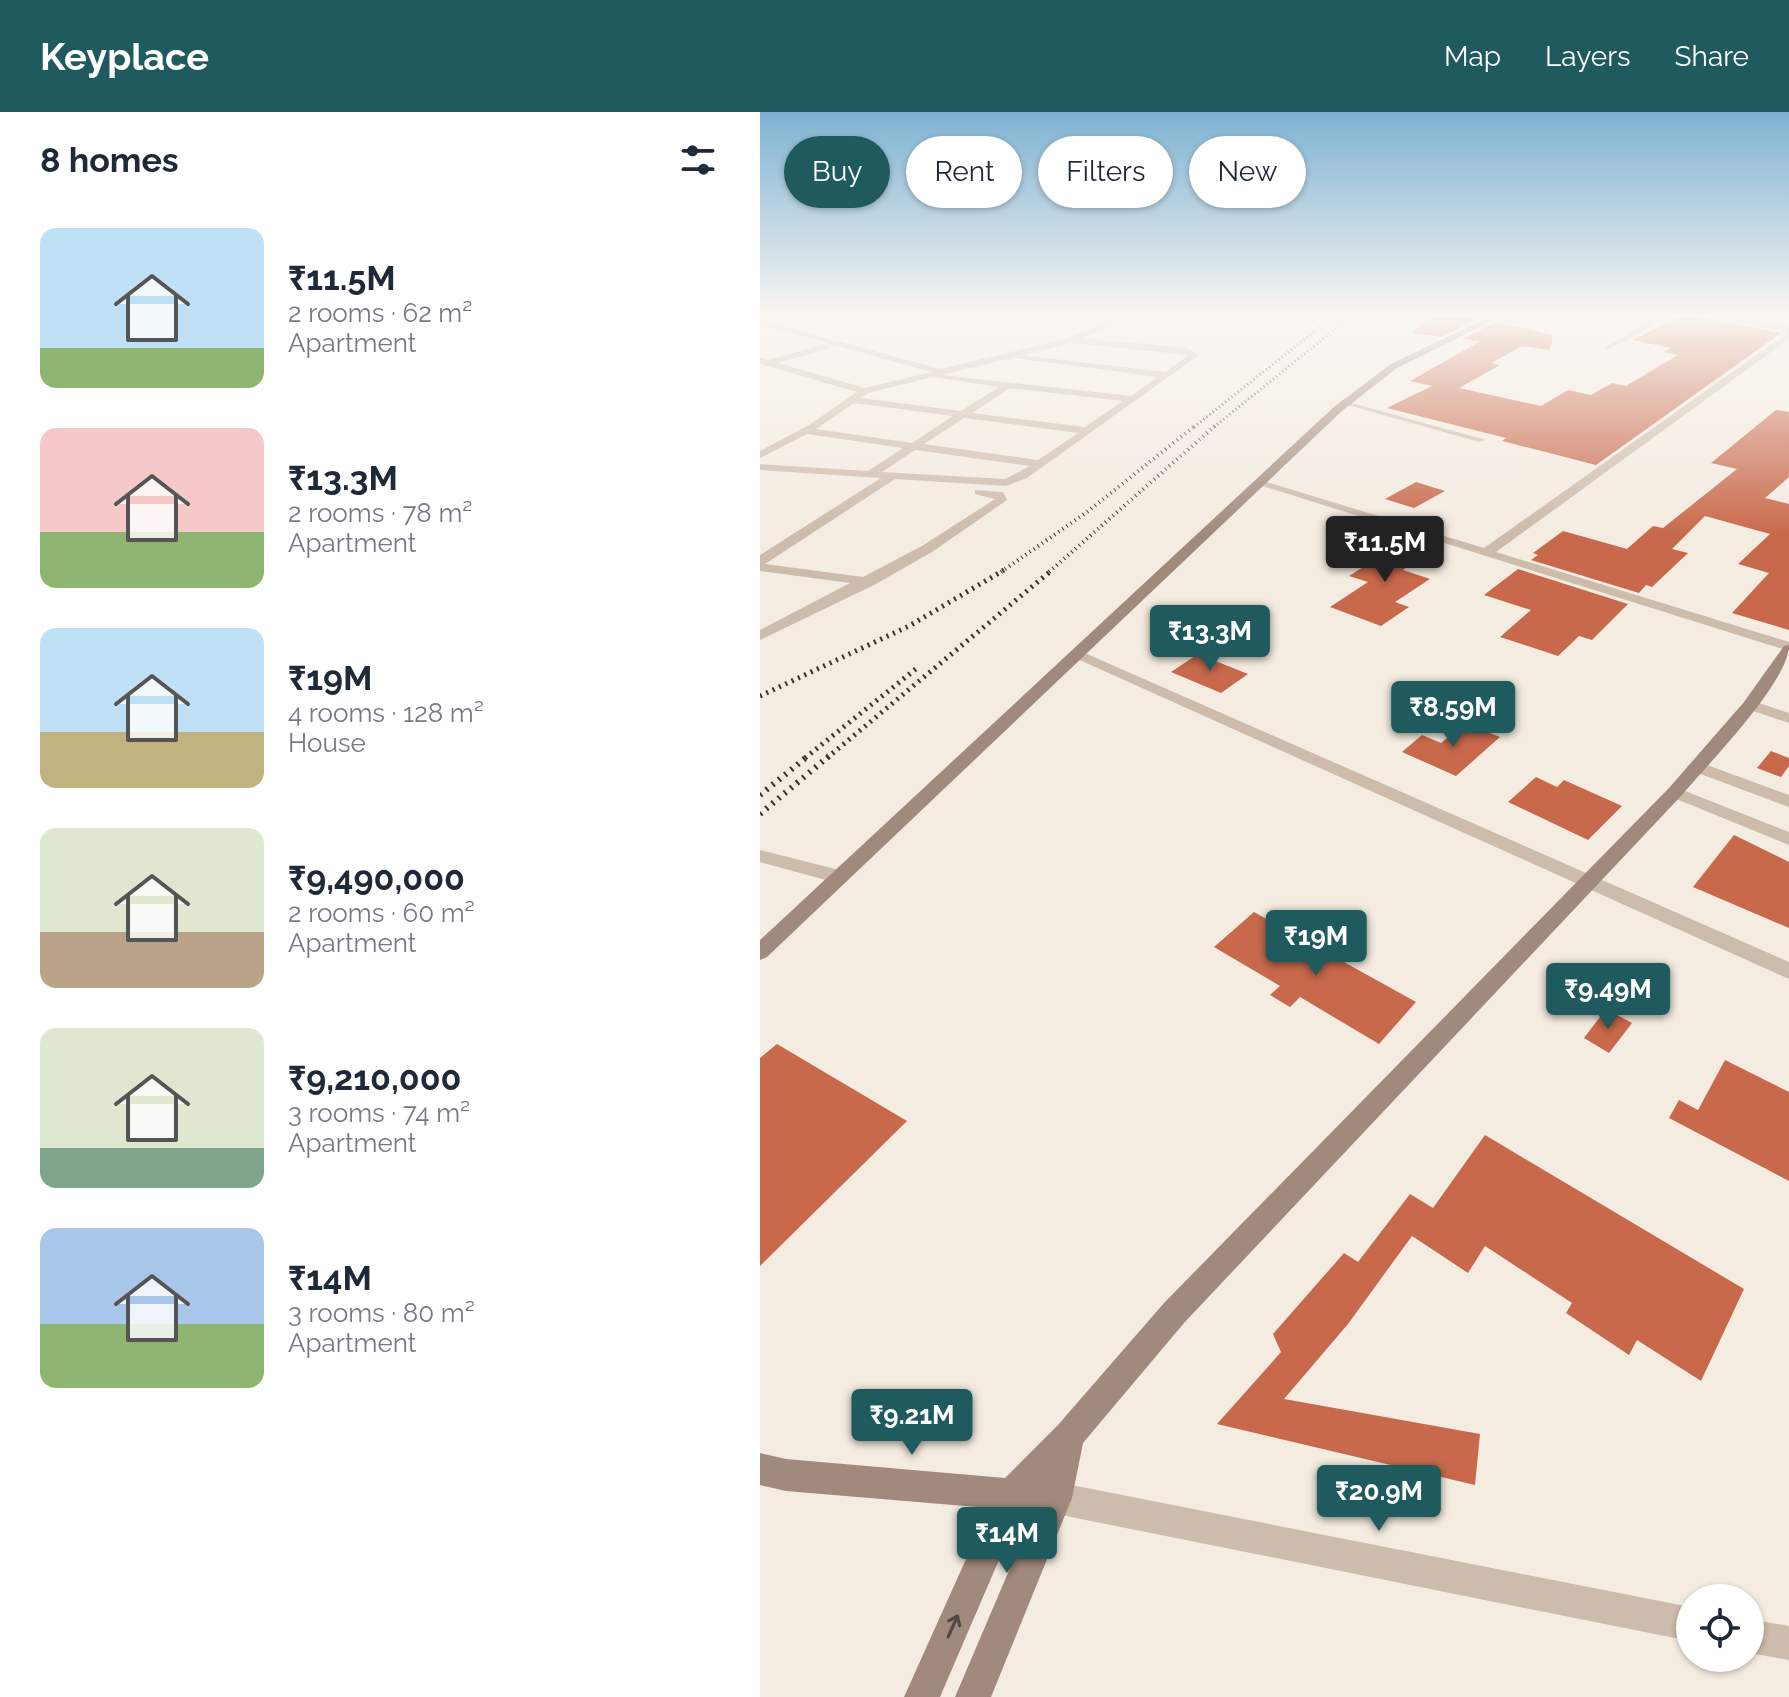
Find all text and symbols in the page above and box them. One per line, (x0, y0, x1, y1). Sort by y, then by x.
text: Keyplace (40, 34, 209, 79)
text: Map (1444, 40, 1501, 73)
text: Layers (1545, 40, 1631, 73)
text: Share (1675, 40, 1749, 73)
chip: Buy (784, 136, 890, 208)
chip: Rent (906, 136, 1022, 208)
chip: Filters (1038, 136, 1173, 208)
chip: New (1189, 136, 1306, 208)
icon: filters (676, 138, 720, 182)
text: 8 homes (40, 140, 179, 180)
text: ₹11.5M (288, 258, 396, 298)
icon: home (104, 260, 200, 356)
text: 2 rooms · 62 m² (288, 298, 472, 328)
text: Apartment (288, 328, 417, 358)
text: ₹13.3M (288, 458, 398, 498)
icon: home (104, 460, 200, 556)
text: 2 rooms · 78 m² (288, 498, 472, 528)
pin: ₹11.5M (1320, 516, 1450, 584)
text: ₹11.5M (1344, 527, 1426, 557)
text: Apartment (288, 528, 417, 558)
pin: ₹13.3M (1145, 605, 1275, 673)
text: ₹13.3M (1168, 616, 1252, 646)
text: ₹19M (288, 658, 372, 698)
icon: home (104, 660, 200, 756)
pin: ₹8.59M (1388, 681, 1518, 749)
text: ₹8.59M (1409, 692, 1497, 722)
text: 4 rooms · 128 m² (288, 698, 484, 728)
text: House (288, 728, 366, 758)
text: ₹9,490,000 (288, 858, 465, 898)
icon: home (104, 860, 200, 956)
text: 2 rooms · 60 m² (288, 898, 475, 928)
pin: ₹19M (1269, 910, 1363, 978)
text: ₹19M (1284, 921, 1348, 951)
text: Apartment (288, 928, 417, 958)
pin: ₹9.49M (1543, 963, 1673, 1031)
text: ₹9.49M (1564, 974, 1652, 1004)
text: ₹9,210,000 (288, 1058, 461, 1098)
icon: home (104, 1060, 200, 1156)
text: 3 rooms · 74 m² (288, 1098, 470, 1128)
text: Apartment (288, 1128, 417, 1158)
text: ₹14M (288, 1258, 372, 1298)
icon: home (104, 1260, 200, 1356)
text: 3 rooms · 80 m² (288, 1298, 475, 1328)
text: Apartment (288, 1328, 417, 1358)
pin: ₹9.21M (847, 1389, 977, 1457)
text: ₹9.21M (869, 1400, 955, 1430)
pin: ₹20.9M (1314, 1465, 1444, 1533)
text: ₹20.9M (1335, 1476, 1423, 1506)
pin: ₹14M (960, 1507, 1054, 1575)
text: ₹14M (975, 1518, 1039, 1548)
map controls (1676, 1584, 1764, 1672)
button: locate (1676, 1584, 1764, 1672)
one-way arrow (947, 1614, 962, 1638)

